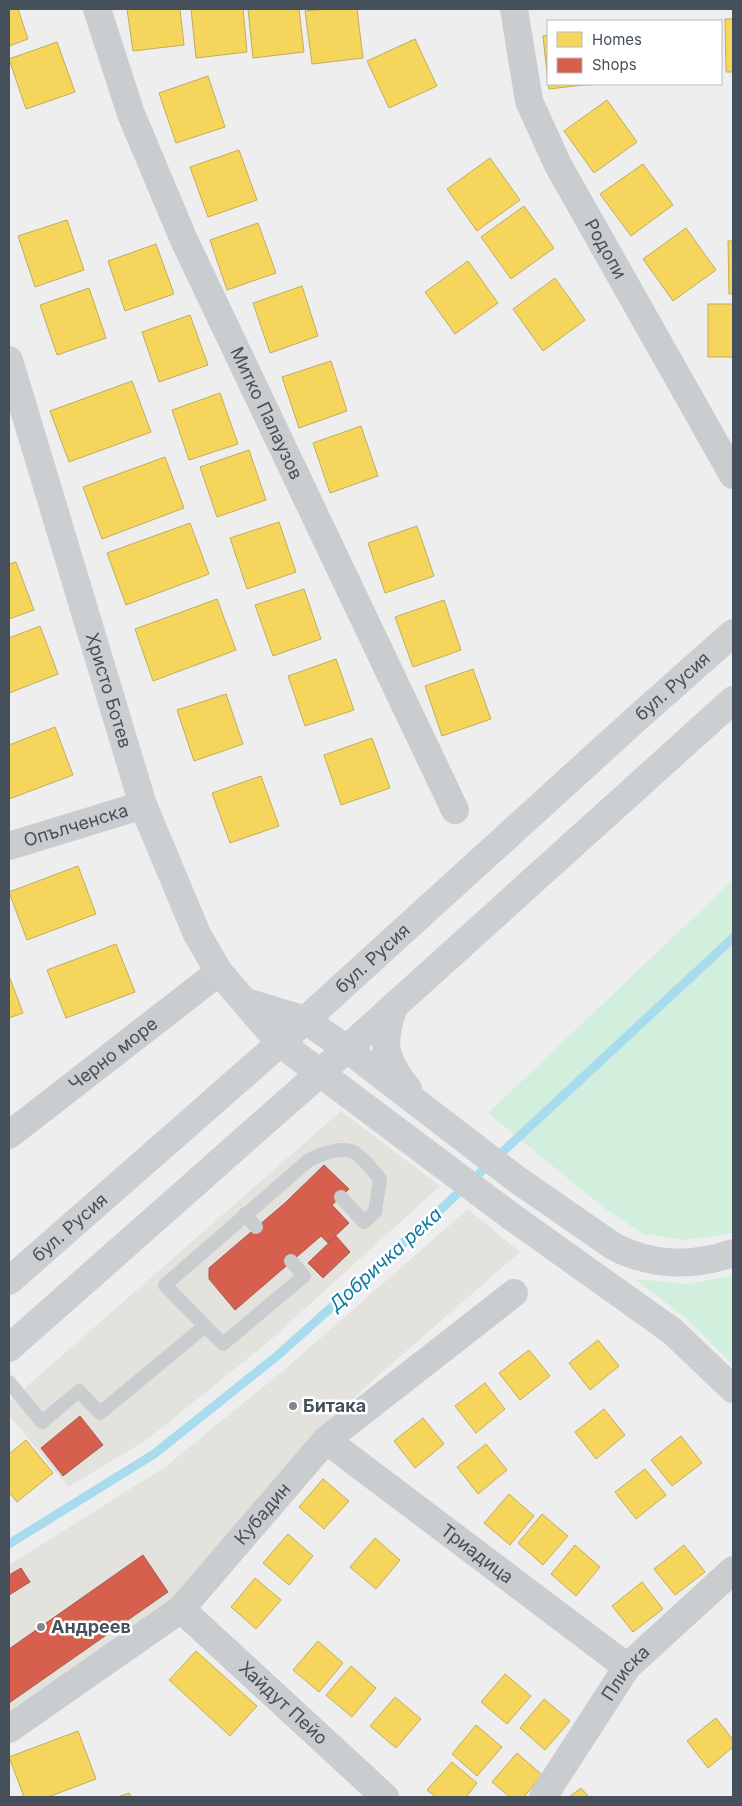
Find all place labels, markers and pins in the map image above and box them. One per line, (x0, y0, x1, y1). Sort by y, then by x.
place label: Битака (303, 1395, 366, 1416)
marker: Битака (287, 1400, 299, 1412)
place label: Андреев (51, 1616, 131, 1637)
marker: Андреев (35, 1621, 47, 1633)

